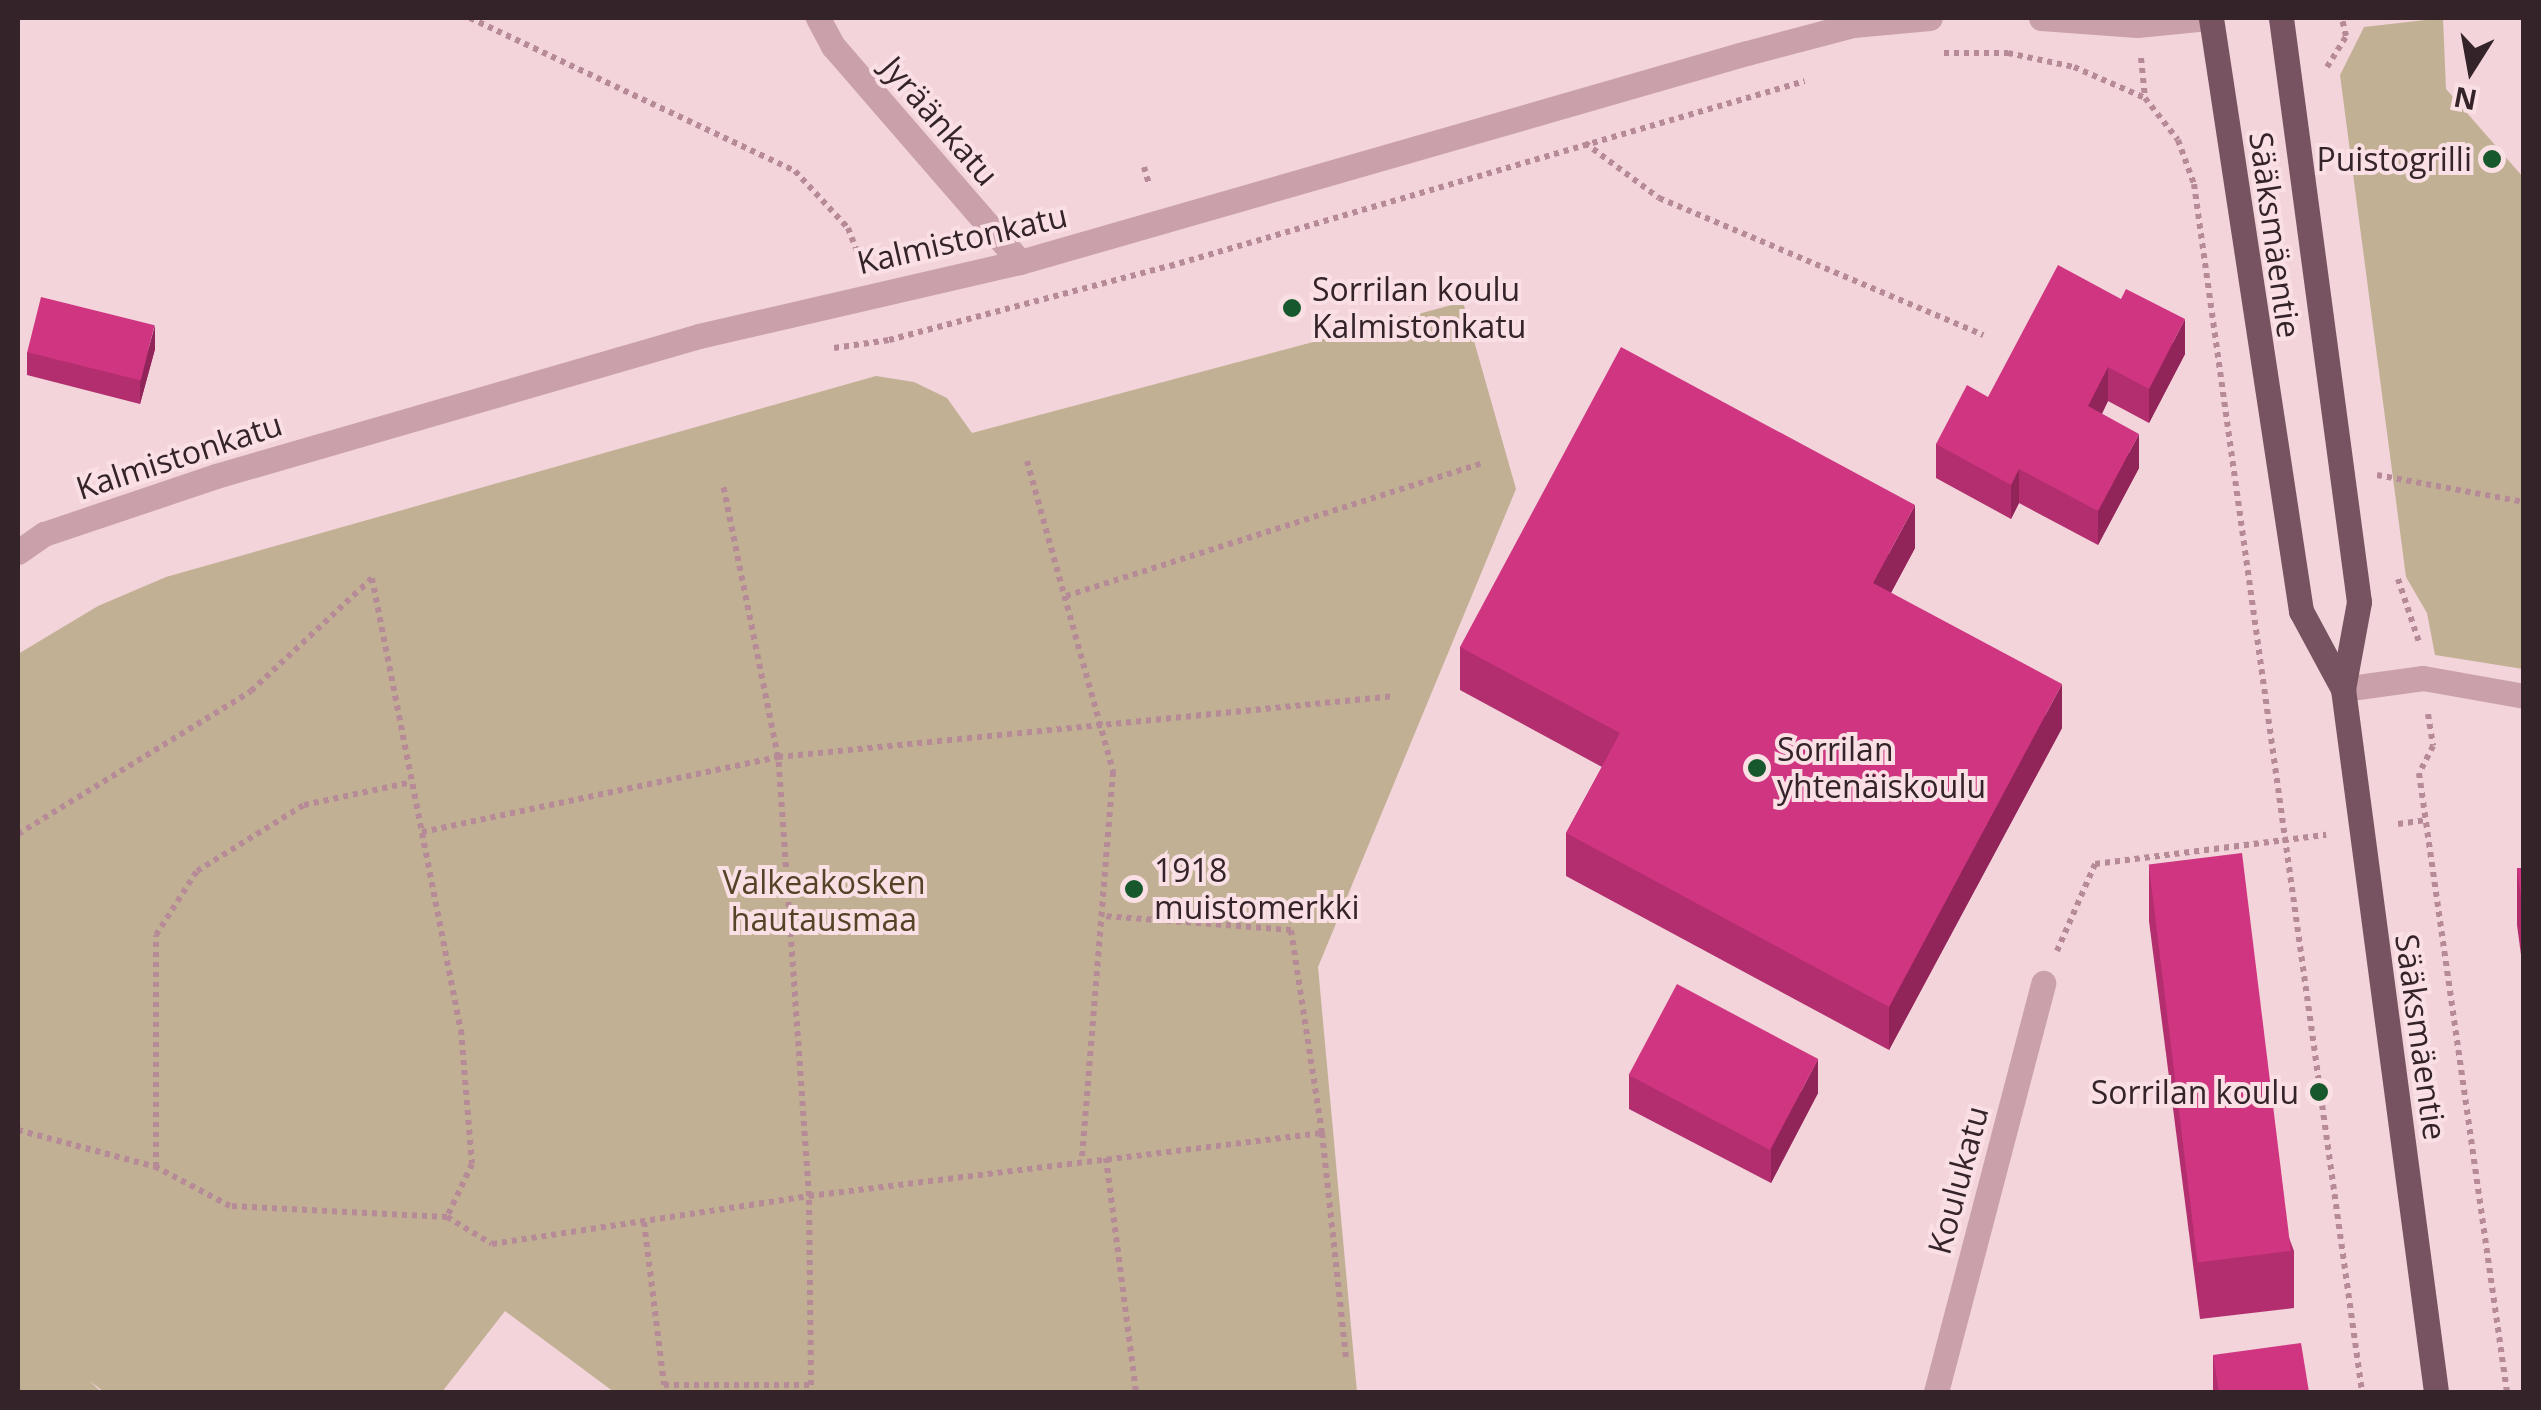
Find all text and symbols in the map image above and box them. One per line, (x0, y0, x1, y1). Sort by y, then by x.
north arrow (2421, 20, 2521, 120)
street label: Jyräänkatu (874, 49, 1006, 193)
text: N (2450, 79, 2480, 120)
street label: Sääksmäentie (2242, 130, 2308, 340)
place label: Puistogrilli (2316, 140, 2472, 178)
marker: Puistogrilli (2481, 148, 2503, 170)
street label: Kalmistonkatu (853, 196, 1071, 282)
place label: Sorrilan koulu Kalmistonkatu (1312, 271, 1526, 346)
marker: Sorrilan koulu Kalmistonkatu (1281, 297, 1303, 319)
street label: Kalmistonkatu (71, 405, 287, 507)
place label: Sorrilan yhtenäiskoulu (1777, 731, 1986, 806)
marker: Sorrilan yhtenäiskoulu (1746, 757, 1768, 779)
place label: 1918 muistomerkki (1154, 852, 1360, 927)
park label: Valkeakosken hautausmaa (722, 864, 926, 939)
marker: 1918 muistomerkki (1123, 878, 1145, 900)
street label: Sääksmäentie (2388, 932, 2454, 1142)
place label: Sorrilan koulu (2091, 1073, 2299, 1111)
marker: Sorrilan koulu (2308, 1081, 2330, 1103)
street label: Koulukatu (1920, 1102, 1996, 1258)

